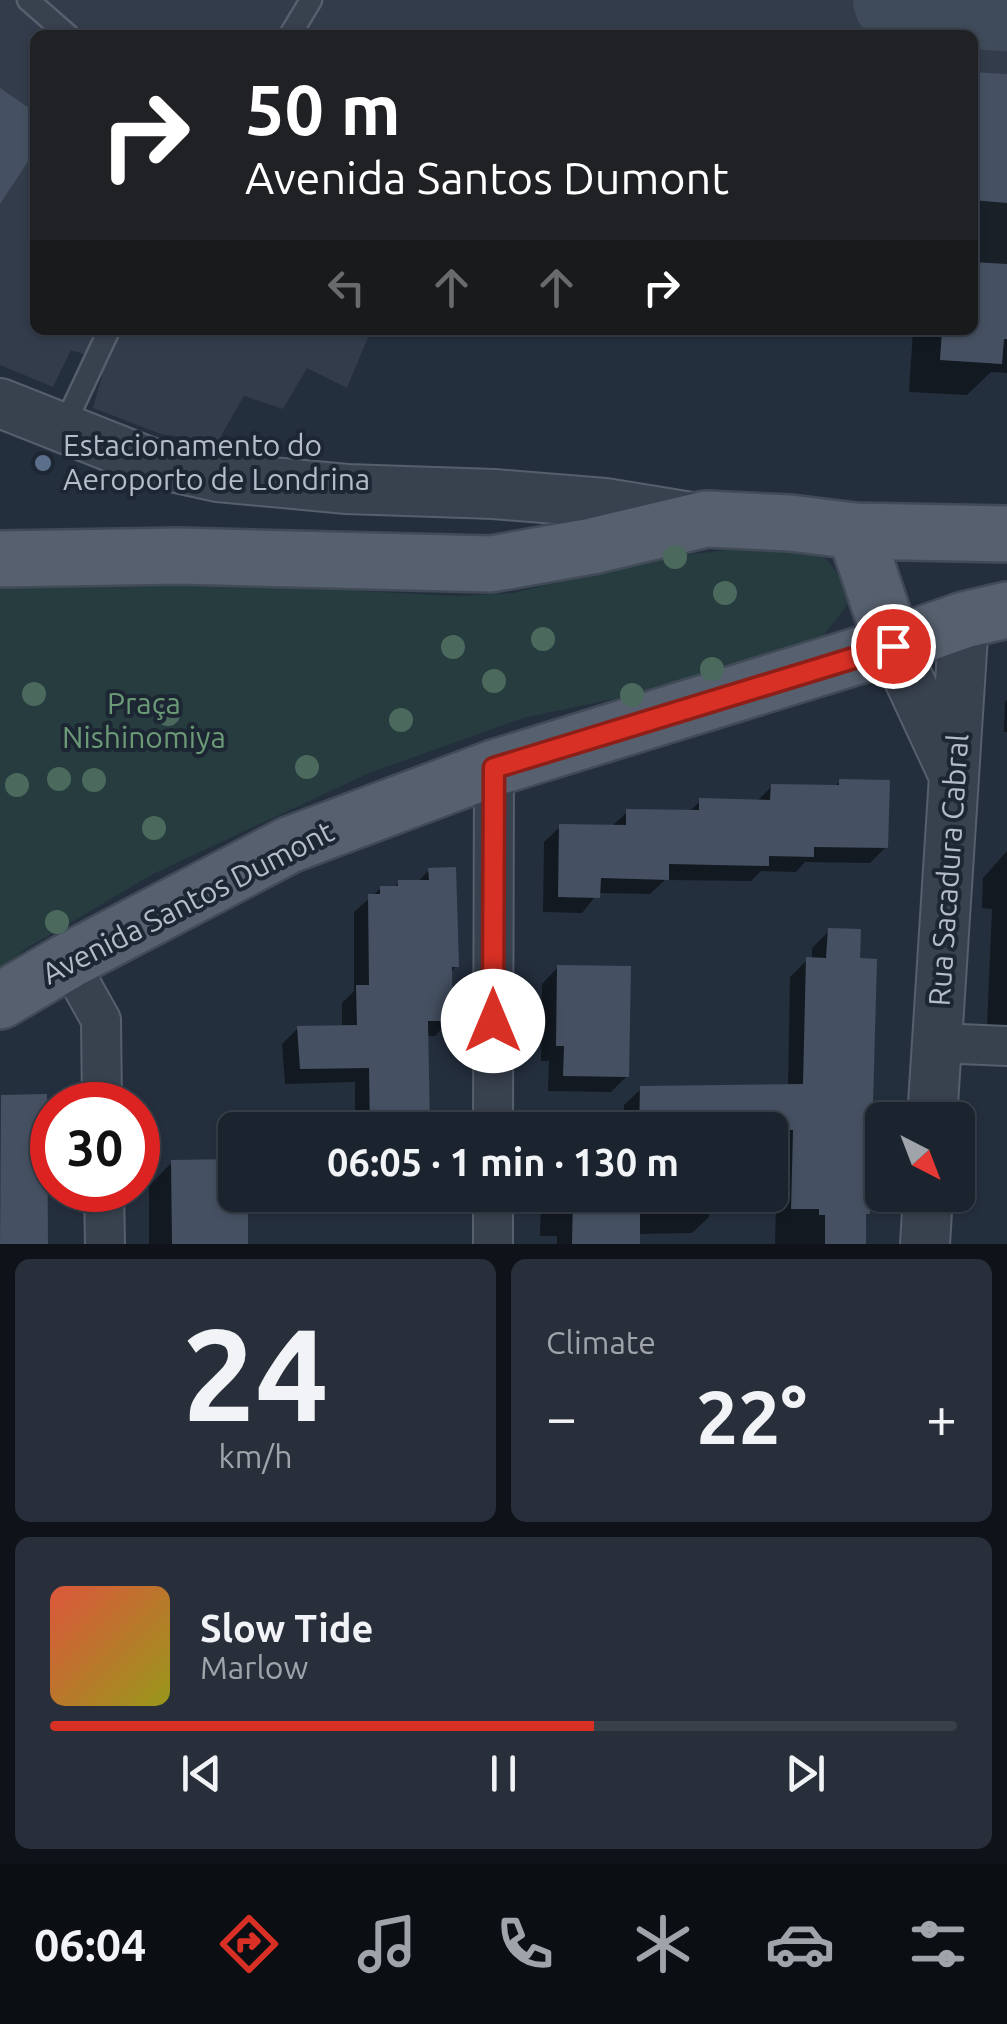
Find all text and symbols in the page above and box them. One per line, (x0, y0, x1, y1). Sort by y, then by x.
icon: right (80, 70, 210, 200)
text: 50 m (245, 70, 401, 148)
text: Avenida Santos Dumont (245, 152, 729, 203)
icon: left (319, 260, 374, 315)
icon: ahead (424, 260, 479, 315)
icon: ahead (529, 260, 584, 315)
icon: right (634, 260, 689, 315)
place label: Estacionamento do Aeroporto de Londrina (63, 428, 370, 496)
marker: Estacionamento do Aeroporto de Londrina (32, 452, 54, 474)
pin (851, 604, 936, 689)
icon: arrive (866, 619, 921, 674)
park label: Praça Nishinomiya (62, 686, 226, 754)
street label: Rua Sacadura Cabral (922, 733, 974, 1007)
street label: Avenida Santos Dumont (36, 814, 339, 990)
position arrow (441, 969, 545, 1073)
speed limit sign: 30 (30, 1082, 160, 1212)
north arrow (865, 1102, 975, 1212)
map controls (865, 1102, 975, 1212)
text: 06:05 · 1 min · 130 m (327, 1141, 679, 1183)
text: 24 (182, 1300, 329, 1446)
text: Climate (546, 1324, 656, 1360)
text: 22° (696, 1374, 807, 1458)
text: − (546, 1386, 577, 1447)
text: + (926, 1386, 957, 1447)
text: km/h (219, 1438, 292, 1474)
text: Slow Tide (200, 1607, 373, 1649)
text: Marlow (200, 1649, 308, 1685)
icon: previous (174, 1746, 229, 1801)
icon: pause (476, 1746, 531, 1801)
icon: next (778, 1746, 833, 1801)
icon: directions (214, 1909, 284, 1979)
icon: music (352, 1909, 422, 1979)
icon: phone (490, 1909, 560, 1979)
icon: climate (628, 1909, 698, 1979)
icon: car (765, 1909, 835, 1979)
icon: filters (903, 1909, 973, 1979)
text: 06:04 (34, 1919, 146, 1970)

